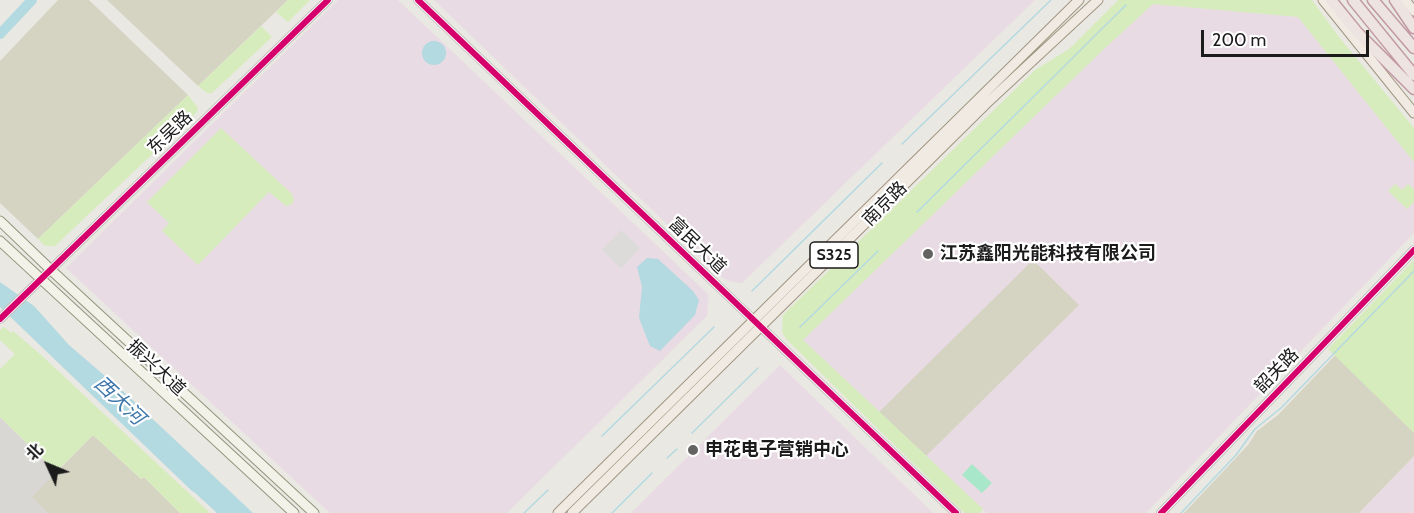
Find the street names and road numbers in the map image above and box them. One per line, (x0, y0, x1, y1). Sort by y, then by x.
street label: 东吴路 (143, 106, 197, 160)
street label: 南京路 (858, 177, 912, 231)
street label: 富民大道 (664, 213, 730, 279)
road number: S325 (810, 242, 858, 268)
street label: 振兴大道 (122, 336, 190, 400)
street label: 韶关路 (1250, 344, 1304, 398)

